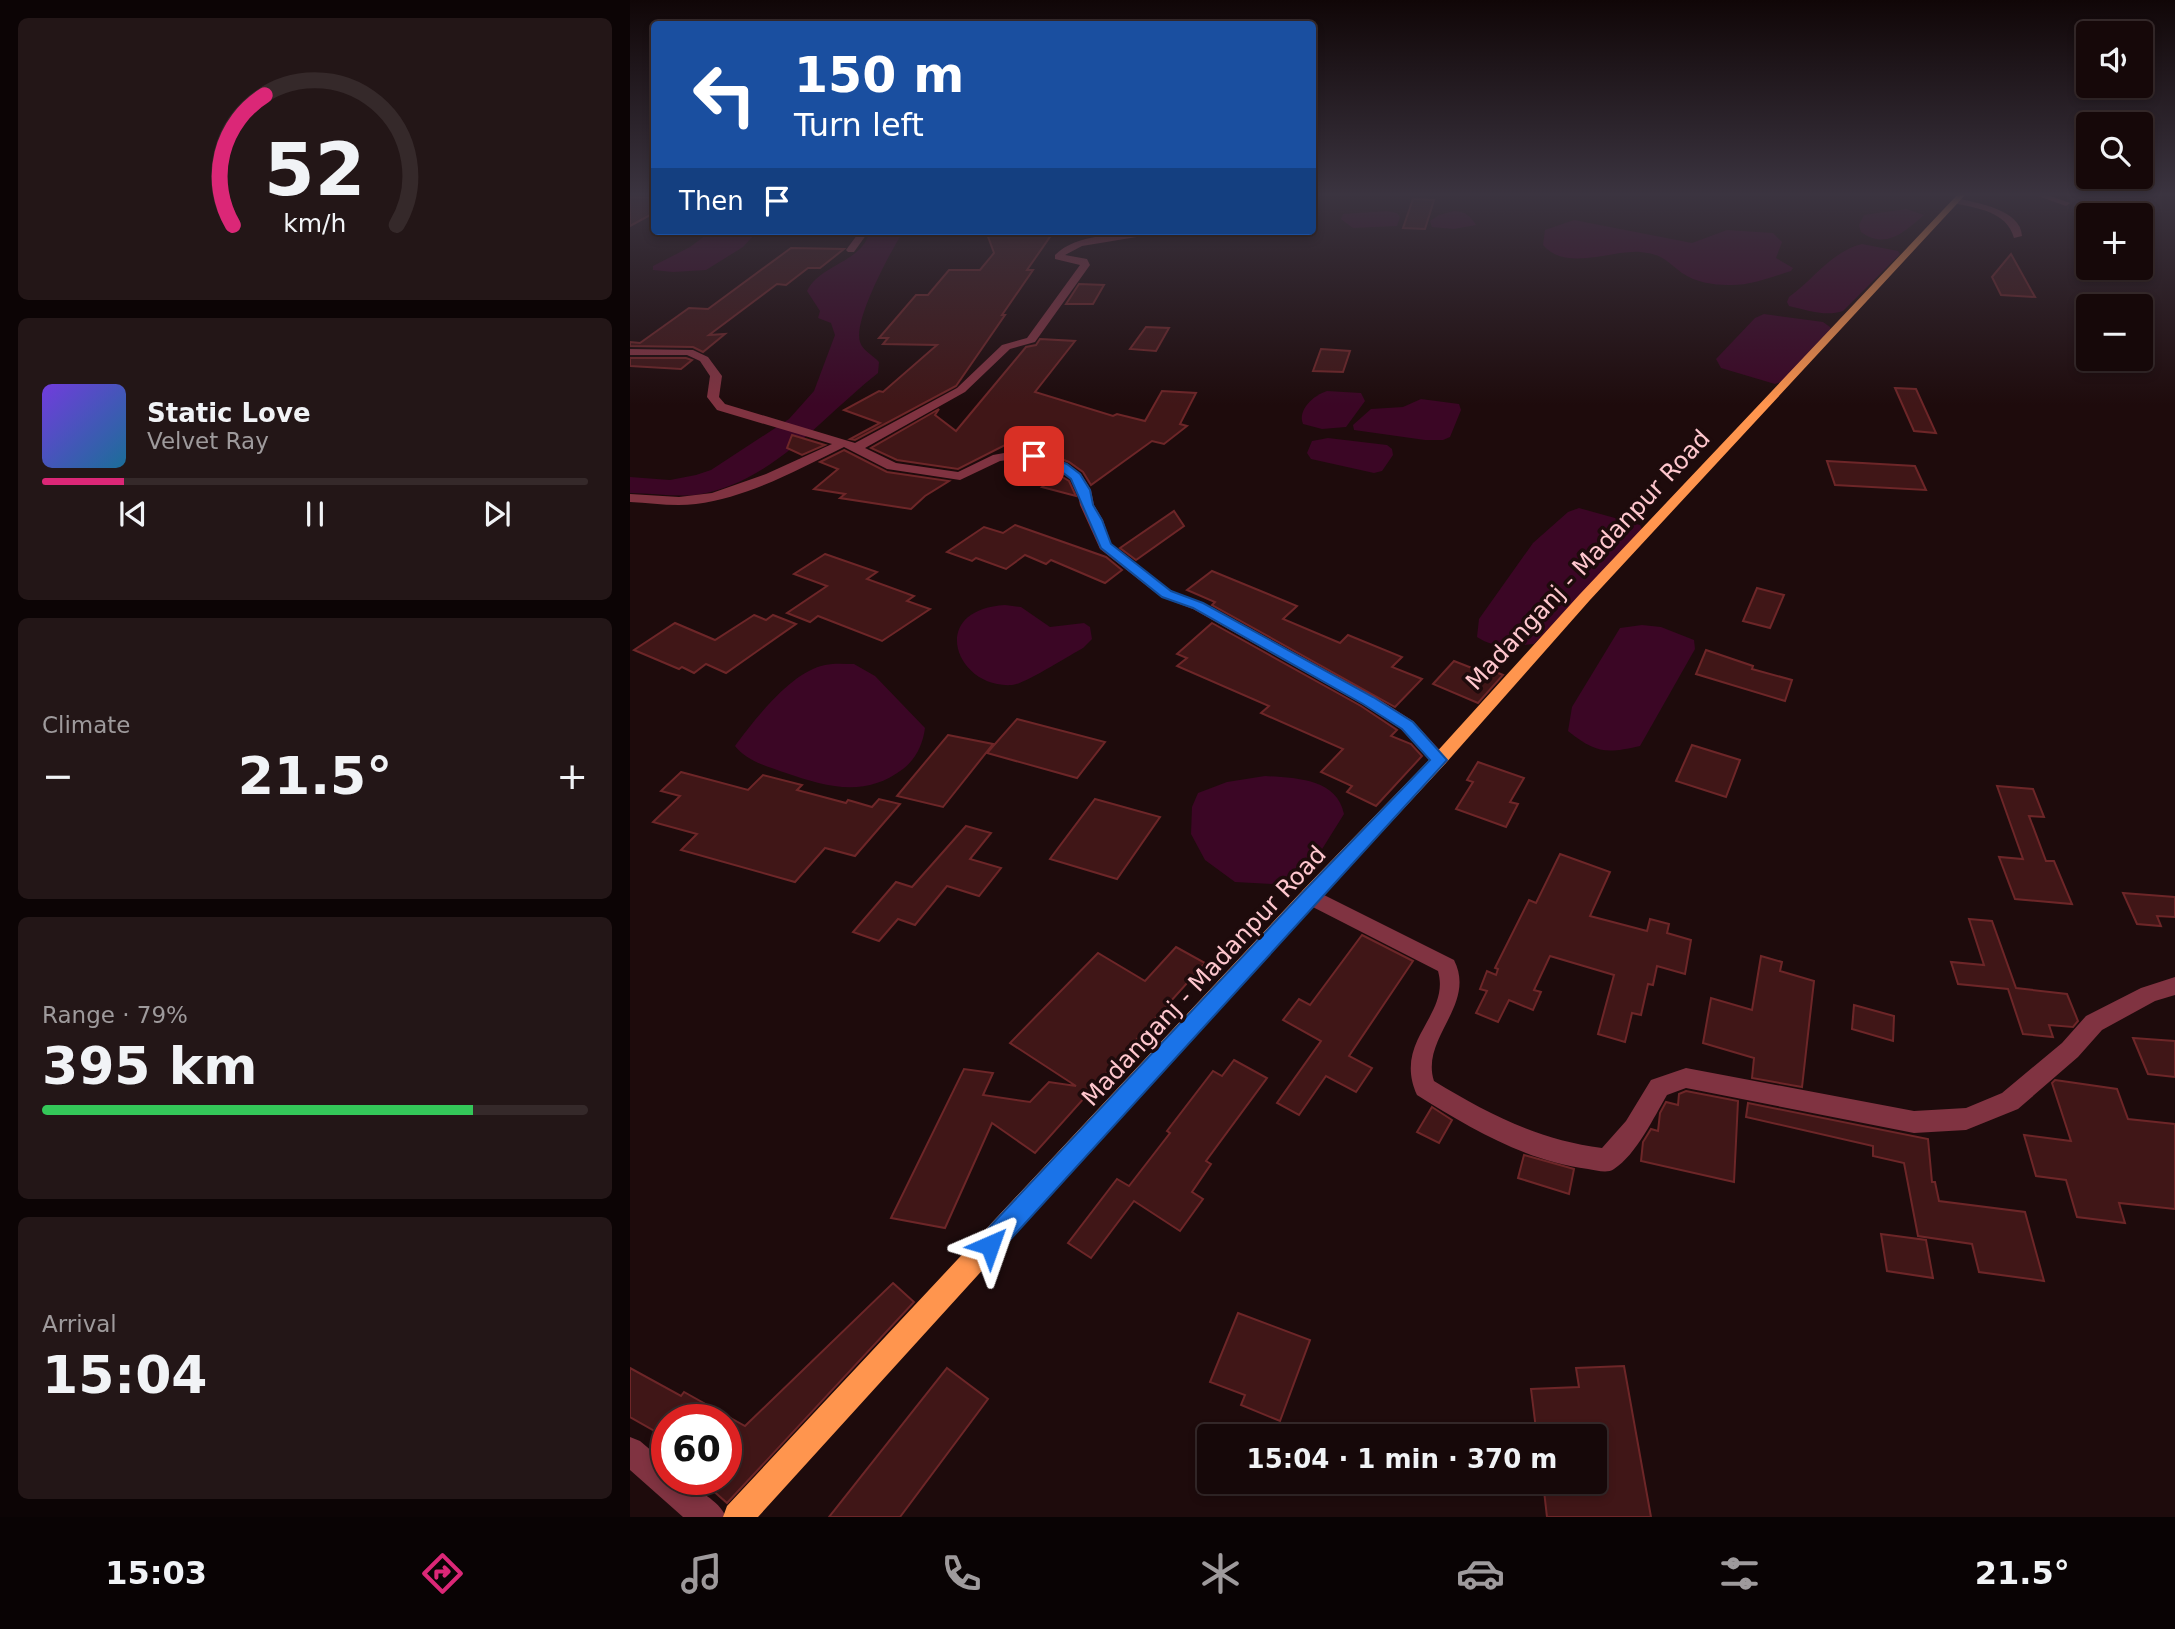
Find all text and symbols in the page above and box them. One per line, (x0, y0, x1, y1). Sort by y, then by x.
map controls (2076, 21, 2153, 371)
button: sound (2076, 21, 2153, 98)
text: 150 m (794, 47, 964, 104)
icon: left (679, 49, 770, 140)
text: Turn left (794, 106, 924, 144)
button: search (2076, 112, 2153, 189)
text: 52 (264, 127, 366, 212)
icon: arrive (758, 182, 796, 220)
text: Then (679, 186, 744, 216)
button: + (2076, 203, 2153, 280)
text: km/h (283, 209, 347, 238)
button: − (2076, 294, 2153, 371)
text: Static Love (147, 398, 311, 428)
street label: Madanganj - Madanpur Road (1460, 424, 1716, 696)
pin (1004, 426, 1064, 486)
text: Velvet Ray (147, 428, 269, 454)
icon: arrive (1015, 437, 1053, 475)
icon: previous (114, 495, 152, 533)
icon: pause (296, 495, 334, 533)
icon: next (478, 495, 516, 533)
text: Climate (42, 712, 131, 738)
text: 21.5° (238, 746, 392, 806)
text: − (42, 754, 74, 798)
text: + (556, 754, 588, 798)
street label: Madanganj - Madanpur Road (1076, 840, 1332, 1112)
text: Range · 79% (42, 1002, 188, 1028)
text: 395 km (42, 1036, 257, 1096)
position arrow (953, 1208, 1027, 1282)
text: Arrival (42, 1311, 117, 1337)
text: 15:04 (42, 1345, 208, 1405)
speed limit sign: 60 (651, 1404, 742, 1495)
text: 15:04 · 1 min · 370 m (1247, 1444, 1557, 1474)
icon: directions (418, 1549, 467, 1598)
icon: music (677, 1549, 726, 1598)
icon: phone (937, 1549, 986, 1598)
icon: climate (1196, 1549, 1245, 1598)
icon: car (1456, 1549, 1505, 1598)
icon: filters (1715, 1549, 1764, 1598)
text: 15:03 (105, 1554, 207, 1592)
text: 21.5° (1975, 1554, 2070, 1592)

